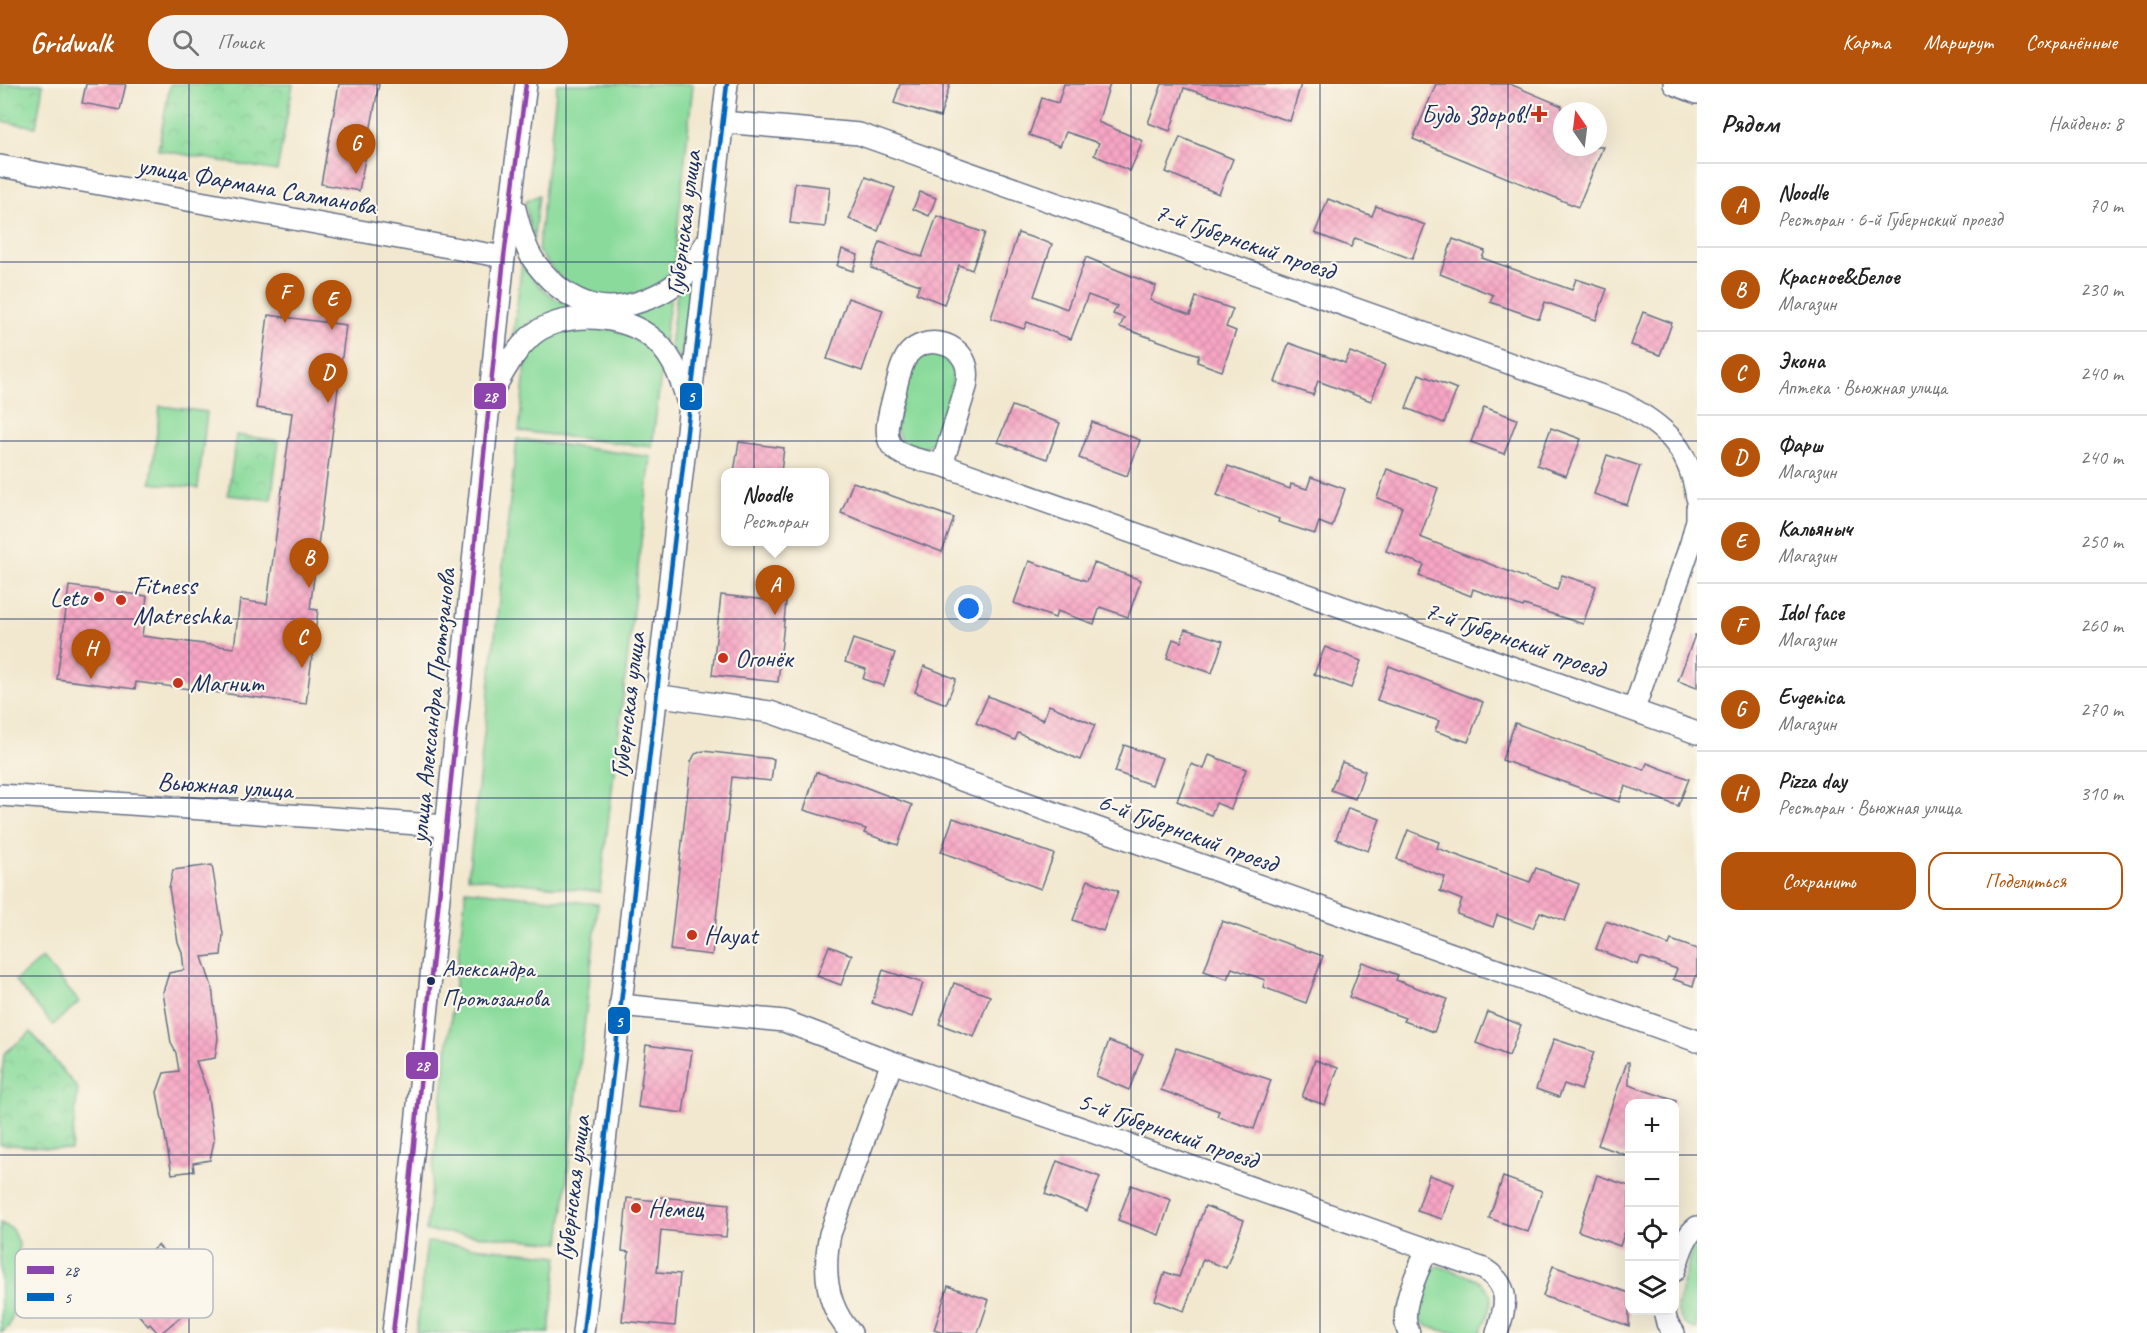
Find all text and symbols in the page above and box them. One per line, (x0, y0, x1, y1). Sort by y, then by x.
search box (148, 15, 568, 69)
text: Gridwalk (30, 25, 112, 60)
icon: search (169, 26, 202, 59)
text: Поиск (217, 28, 264, 56)
text: Карта (1842, 29, 1891, 55)
text: Маршрут (1924, 29, 1993, 55)
text: Сохранённые (2026, 29, 2117, 55)
place label: Будь Здоров! (1421, 98, 1533, 131)
north arrow (1553, 102, 1607, 156)
marker: Будь Здоров! (1532, 107, 1546, 121)
text: Рядом (1721, 107, 1779, 140)
text: Найдено: 8 (2048, 111, 2123, 136)
pin: G (336, 124, 376, 174)
street label: Губернская улица (658, 147, 709, 297)
street label: улица Фармана Салманова (133, 148, 380, 223)
text: Noodle (1778, 179, 1828, 207)
text: A (1735, 193, 1746, 218)
text: 70 m (2089, 193, 2123, 218)
street label: 7-й Губернский проезд (1150, 195, 1342, 289)
text: Ресторан · 6-й Губернский проезд (1778, 207, 2002, 232)
text: Красное&Белое (1778, 263, 1900, 291)
pin: F (266, 274, 304, 323)
text: B (1735, 277, 1746, 302)
text: 230 m (2080, 277, 2123, 302)
pin: E (312, 280, 352, 330)
text: Магазин (1778, 291, 1836, 316)
text: Экона (1778, 347, 1825, 375)
pin: D (308, 354, 348, 403)
text: C (1736, 361, 1745, 386)
text: 240 m (2080, 361, 2123, 386)
text: Аптека · Вьюжная улица (1778, 375, 1947, 400)
line badge: 28 (473, 382, 507, 410)
line badge: 5 (679, 382, 703, 411)
text: 28 (483, 387, 499, 407)
text: 5 (688, 387, 697, 407)
text: Фарш (1778, 431, 1823, 459)
text: D (1735, 445, 1746, 470)
text: 240 m (2080, 445, 2123, 470)
text: Магазин (1778, 459, 1836, 484)
popup (721, 468, 829, 546)
text: Noodle (742, 481, 792, 509)
text: Ресторан (742, 509, 808, 534)
text: Кальяныч (1778, 515, 1852, 543)
text: E (1735, 529, 1746, 554)
text: 250 m (2080, 529, 2123, 554)
pin: B (290, 538, 328, 588)
text: Магазин (1778, 543, 1836, 568)
street label: улица Александра Протозанова (401, 566, 463, 847)
pin: A (756, 566, 794, 615)
place label: Fitness Matreshka (133, 569, 233, 632)
place label: Leto (50, 581, 90, 614)
marker: Leto (92, 590, 106, 604)
marker: Fitness Matreshka (114, 593, 128, 607)
street label: 7-й Губернский проезд (1420, 593, 1612, 687)
your location (954, 594, 983, 623)
text: Idol face (1778, 599, 1844, 627)
text: F (1736, 613, 1745, 638)
text: 260 m (2080, 613, 2123, 638)
pin: C (282, 618, 322, 668)
text: Магазин (1778, 627, 1836, 652)
street label: Губернская улица (602, 629, 653, 779)
pin: H (72, 630, 110, 679)
place label: Огонёк (735, 642, 795, 675)
marker: Огонёк (716, 651, 730, 665)
place label: Магнит (190, 667, 265, 700)
marker: Магнит (171, 676, 185, 690)
text: Evgenica (1778, 683, 1844, 711)
text: G (1736, 697, 1745, 722)
text: 270 m (2080, 697, 2123, 722)
text: Магазин (1778, 711, 1836, 736)
street label: Вьюжная улица (156, 764, 296, 807)
text: Pizza day (1778, 767, 1847, 795)
text: H (1735, 781, 1746, 806)
text: 310 m (2080, 781, 2123, 806)
street label: 6-й Губернский проезд (1094, 785, 1285, 881)
text: Ресторан · Вьюжная улица (1778, 795, 1961, 820)
button: Сохранить (1721, 852, 1916, 910)
button: Поделиться (1928, 852, 2123, 910)
place label: Hayat (704, 919, 760, 952)
marker: Hayat (685, 928, 699, 942)
place label: Александра Протозанова (442, 953, 550, 1013)
marker: Александра Протозанова (425, 975, 437, 987)
line badge: 5 (607, 1006, 631, 1035)
text: 5 (616, 1012, 625, 1032)
line badge: 28 (405, 1051, 439, 1080)
text: 28 (415, 1056, 431, 1076)
street label: 5-й Губернский проезд (1073, 1084, 1265, 1178)
map controls (1625, 1099, 1679, 1315)
button: + (1625, 1099, 1679, 1153)
street label: Губернская улица (547, 1112, 598, 1262)
button: − (1625, 1153, 1679, 1207)
place label: Немец (648, 1192, 704, 1225)
marker: Немец (629, 1201, 643, 1215)
button: locate (1625, 1207, 1679, 1261)
legend (15, 1249, 213, 1318)
text: 28 (64, 1261, 80, 1281)
button: layers (1625, 1261, 1679, 1315)
text: 5 (64, 1288, 72, 1308)

